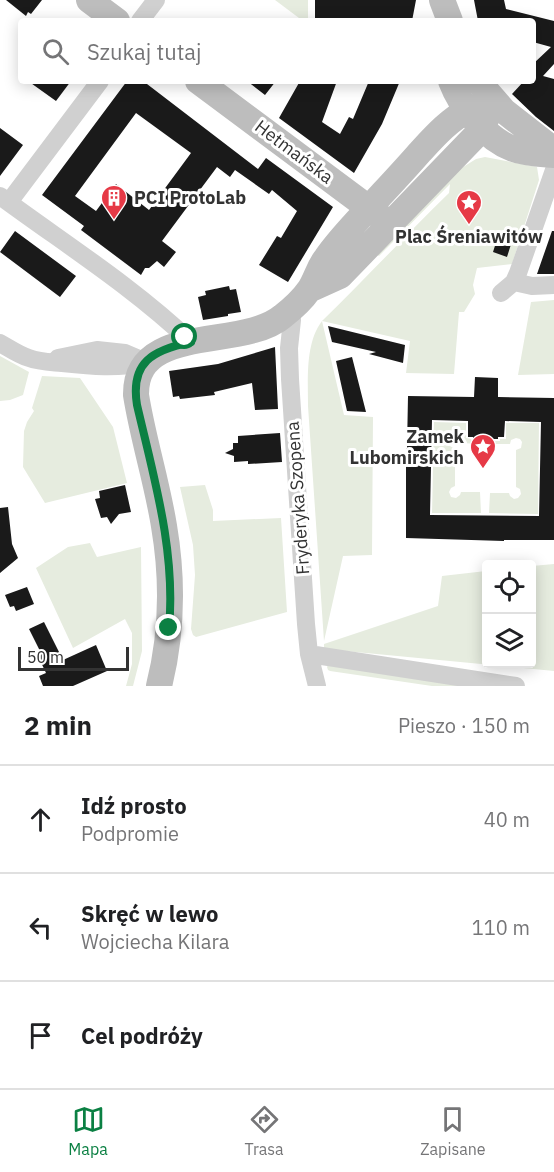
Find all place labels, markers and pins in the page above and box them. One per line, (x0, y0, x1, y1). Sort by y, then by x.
building icon: PCI ProtoLab (99, 183, 129, 221)
place label: PCI ProtoLab (134, 186, 246, 209)
place icon: Plac Śreniawitów (454, 188, 484, 226)
place label: Plac Śreniawitów (395, 225, 543, 248)
place label: Zamek Lubomirskich (350, 425, 465, 469)
place icon: Zamek Lubomirskich (468, 432, 498, 470)

